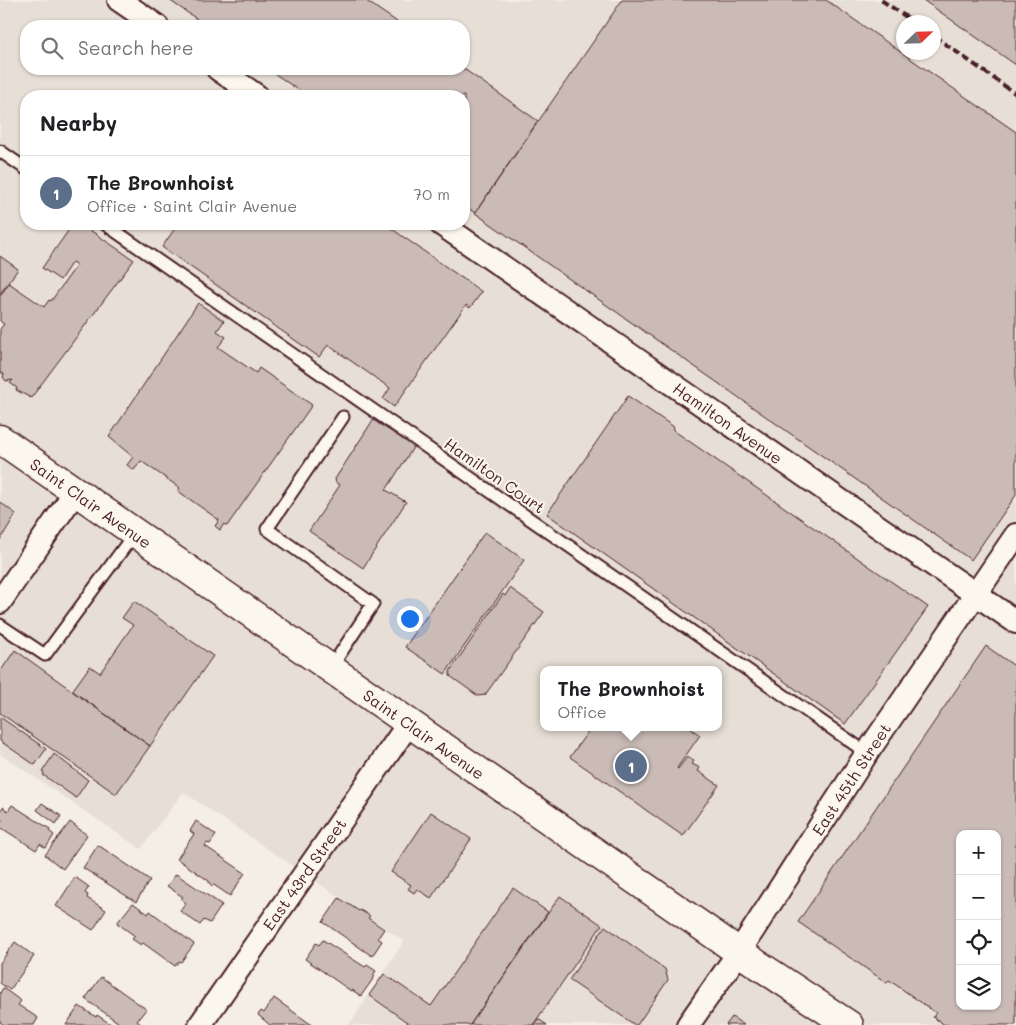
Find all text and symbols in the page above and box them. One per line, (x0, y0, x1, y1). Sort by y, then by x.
north arrow (896, 15, 941, 60)
search box (20, 20, 470, 75)
icon: search (38, 34, 66, 62)
text: Search here (78, 35, 194, 60)
text: Nearby (40, 109, 117, 136)
text: The Brownhoist (87, 170, 234, 195)
text: 1 (52, 183, 60, 204)
text: 70 m (413, 183, 450, 204)
text: Office · Saint Clair Avenue (87, 195, 297, 216)
street label: Hamilton Avenue (669, 377, 787, 469)
street label: Hamilton Court (441, 432, 549, 518)
street label: Saint Clair Avenue (26, 453, 156, 553)
your location (397, 606, 423, 632)
popup (540, 666, 722, 731)
text: The Brownhoist (557, 676, 705, 701)
street label: Saint Clair Avenue (359, 684, 489, 784)
text: Office (557, 701, 607, 722)
street label: East 45th Street (807, 719, 895, 839)
pin: 1 (615, 747, 647, 785)
street label: East 43rd Street (258, 814, 350, 934)
map controls (956, 830, 1001, 1010)
button: + (956, 830, 1001, 875)
button: − (956, 875, 1001, 920)
button: locate (956, 920, 1001, 965)
button: layers (956, 965, 1001, 1010)

